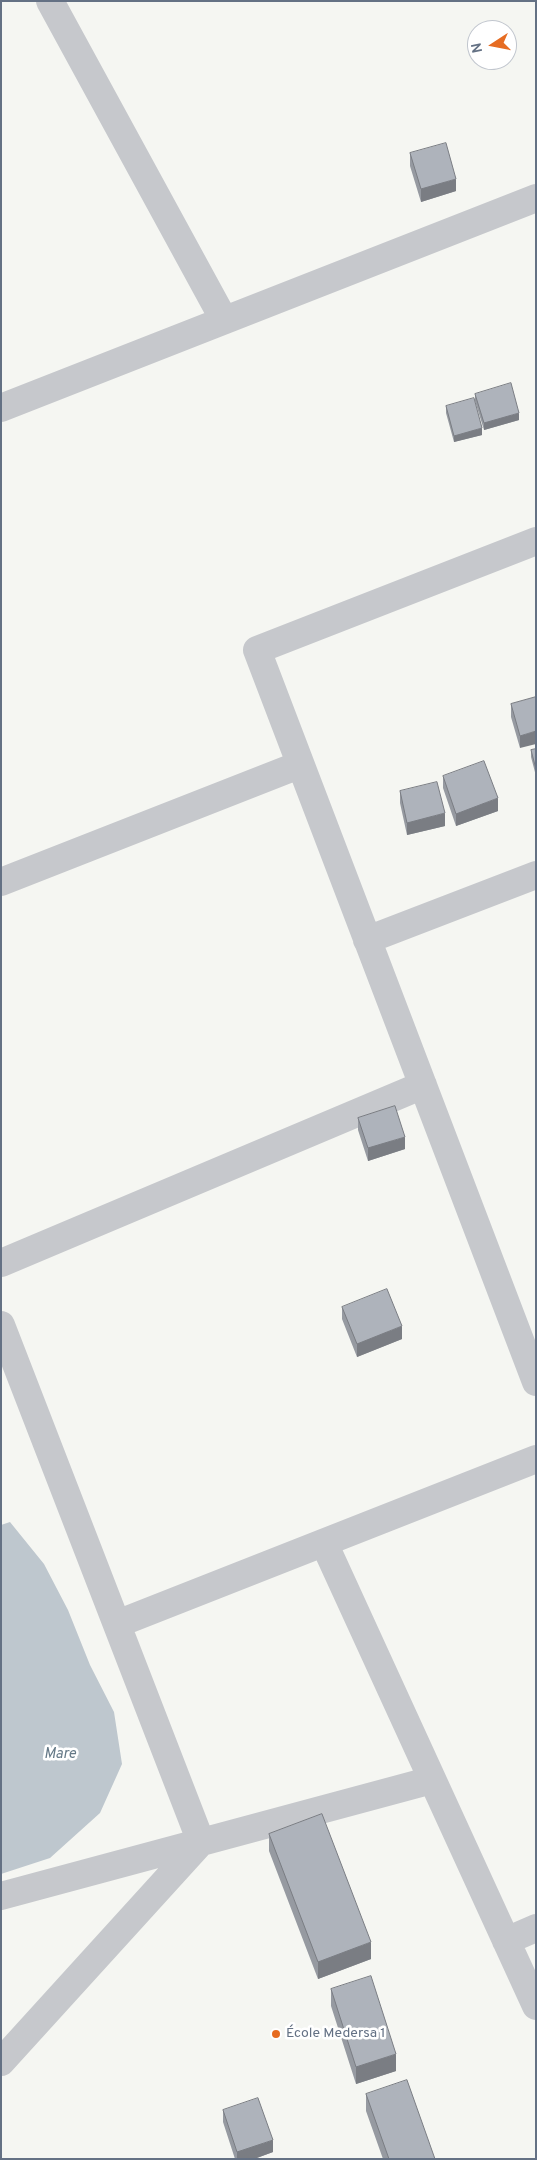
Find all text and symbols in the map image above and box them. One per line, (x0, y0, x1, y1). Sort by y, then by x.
north arrow (467, 20, 517, 70)
text: N (468, 41, 487, 54)
water label: Mare (44, 1746, 76, 1764)
place label: École Medersa 1 (286, 2026, 386, 2042)
marker: École Medersa 1 (270, 2028, 282, 2040)

